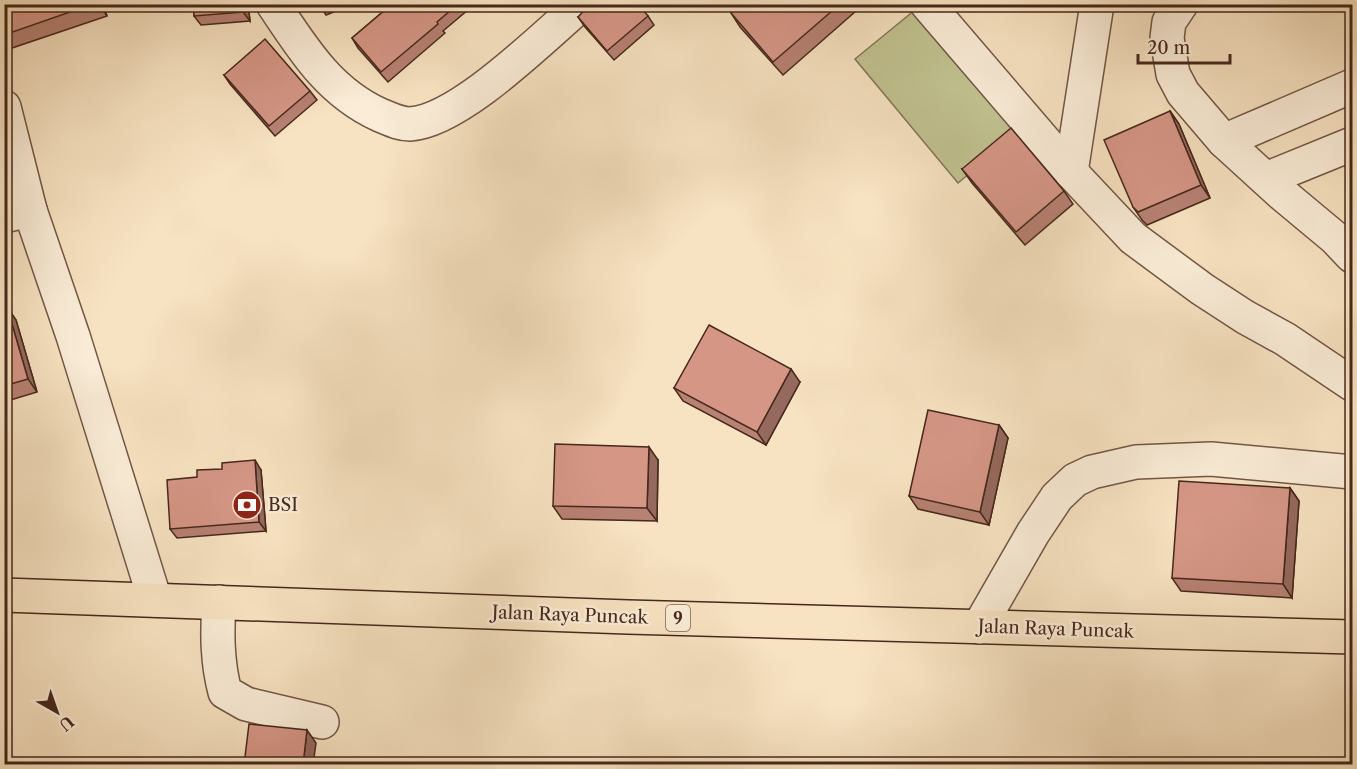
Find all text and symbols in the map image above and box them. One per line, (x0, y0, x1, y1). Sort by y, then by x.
scale bar (1138, 27, 1230, 65)
text: 20 m (1147, 37, 1191, 59)
bank icon: BSI (231, 489, 263, 521)
place label: BSI (268, 494, 298, 516)
street label: Jalan Raya Puncak (489, 601, 650, 629)
road number: 9 (666, 605, 690, 631)
street label: Jalan Raya Puncak (975, 615, 1136, 643)
north arrow (27, 682, 87, 742)
text: U (55, 712, 78, 735)

